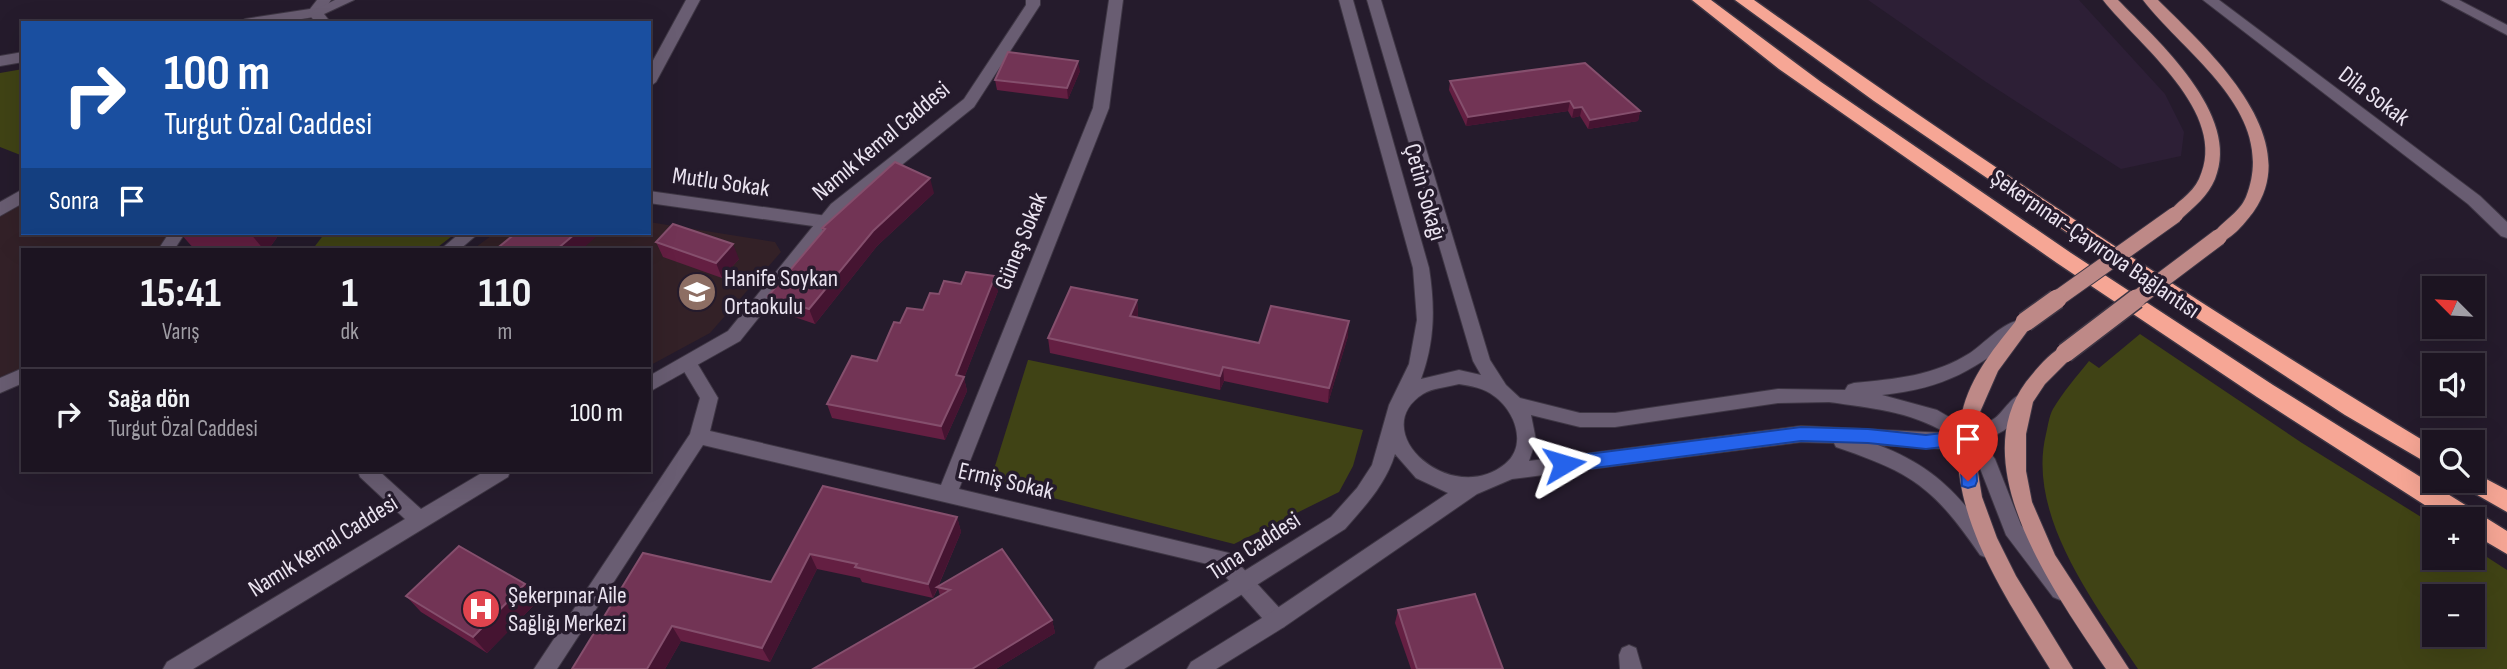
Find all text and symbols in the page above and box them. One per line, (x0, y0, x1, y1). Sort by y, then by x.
text: 100 m (164, 45, 270, 104)
icon: right (49, 49, 140, 140)
street label: Dila Sokak (2333, 60, 2415, 132)
street label: Namık Kemal Caddesi (806, 75, 956, 207)
text: Turgut Özal Caddesi (164, 105, 372, 144)
street label: Çetin Sokağı (1397, 140, 1453, 244)
street label: Mutlu Sokak (671, 161, 771, 203)
street label: Şekerpınar-Çayırova Bağlantısı (1985, 163, 2205, 325)
icon: arrive (113, 182, 151, 220)
text: Sonra (49, 186, 99, 217)
street label: Güneş Sokak (988, 188, 1054, 294)
place label: Hanife Soykan Ortaokulu (724, 264, 838, 321)
text: 15:41 (141, 268, 221, 319)
text: 1 (341, 268, 358, 319)
text: 110 (478, 268, 531, 319)
school or university icon: Hanife Soykan Ortaokulu (676, 271, 718, 313)
north arrow (2422, 276, 2485, 340)
map controls (2422, 276, 2485, 647)
text: Varış (162, 318, 200, 346)
text: dk (341, 318, 359, 346)
text: m (498, 318, 512, 346)
button: sound (2422, 353, 2485, 416)
text: Sağa dön (108, 384, 190, 415)
icon: right (49, 395, 87, 433)
text: 100 m (570, 398, 623, 429)
pin (1938, 409, 1998, 481)
text: Turgut Özal Caddesi (108, 415, 258, 443)
icon: arrive (1949, 420, 1987, 458)
position arrow (1527, 427, 1601, 501)
button: search (2422, 430, 2485, 493)
street label: Ermiş Sokak (956, 456, 1056, 506)
street label: Namık Kemal Caddesi (243, 489, 403, 603)
street label: Tuna Caddesi (1202, 505, 1306, 587)
button: + (2422, 507, 2485, 570)
place label: Şekerpınar Aile Sağlığı Merkezi (508, 581, 627, 638)
button: − (2422, 584, 2485, 647)
hospital icon: Şekerpınar Aile Sağlığı Merkezi (460, 588, 502, 630)

